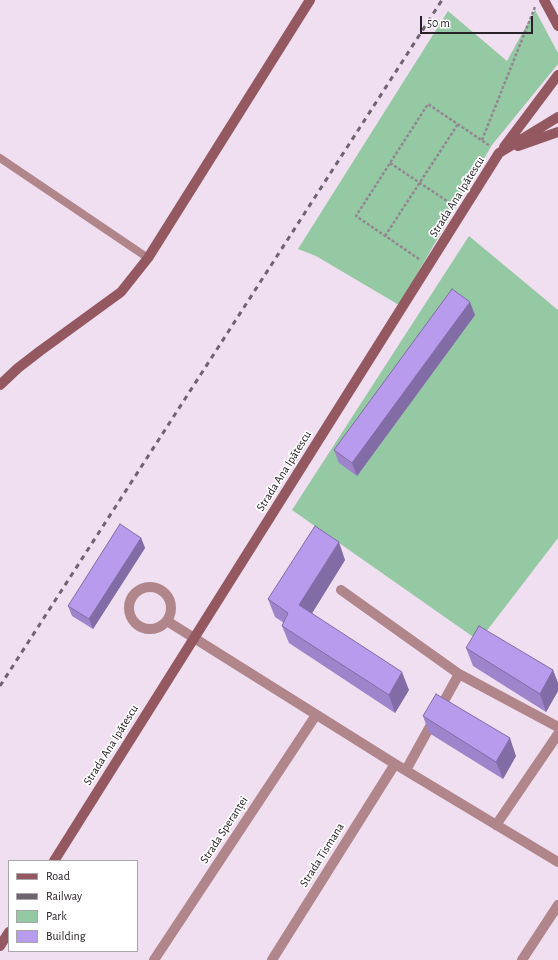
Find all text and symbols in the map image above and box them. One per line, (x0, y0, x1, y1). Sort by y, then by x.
scale bar (422, 8, 535, 34)
text: 50 m (427, 17, 450, 29)
street label: Strada Ana Ipătescu (426, 154, 488, 240)
street label: Strada Ana Ipătescu (253, 428, 315, 514)
street label: Strada Ana Ipătescu (80, 702, 142, 788)
street label: Strada Speranței (197, 794, 251, 866)
street label: Strada Tismana (297, 820, 347, 890)
legend (8, 860, 138, 952)
text: Road (46, 870, 70, 882)
text: Railway (46, 890, 82, 902)
text: Park (46, 910, 67, 922)
text: Building (46, 930, 86, 942)

